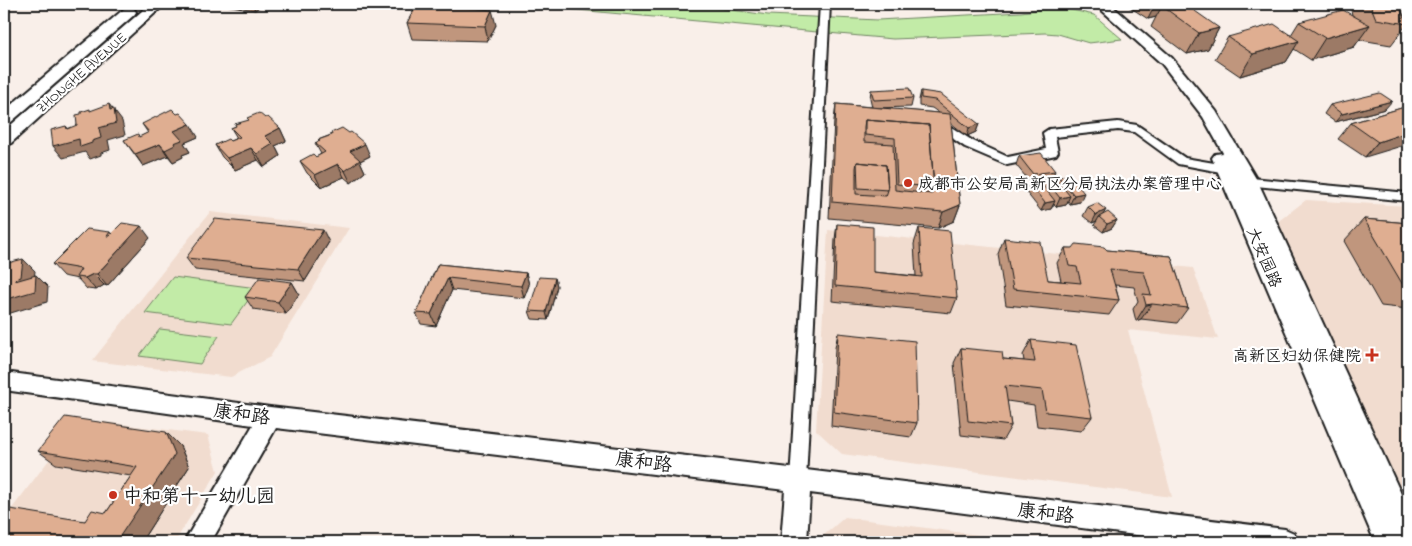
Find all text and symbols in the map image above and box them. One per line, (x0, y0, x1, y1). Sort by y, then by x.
street label: ZHONGHE AVENUE (32, 28, 132, 118)
place label: 成都市公安局高新区分局执法办案管理中心 (918, 173, 1222, 197)
marker: 成都市公安局高新区分局执法办案管理中心 (902, 177, 914, 189)
street label: 大安园路 (1240, 224, 1287, 292)
place label: 高新区妇幼保健院 (1233, 345, 1361, 369)
marker: 高新区妇幼保健院 (1365, 348, 1379, 362)
street label: 康和路 (212, 398, 272, 433)
street label: 康和路 (614, 447, 674, 480)
place label: 中和第十一幼儿园 (123, 484, 275, 511)
marker: 中和第十一幼儿园 (107, 489, 119, 501)
street label: 康和路 (1016, 498, 1076, 531)

